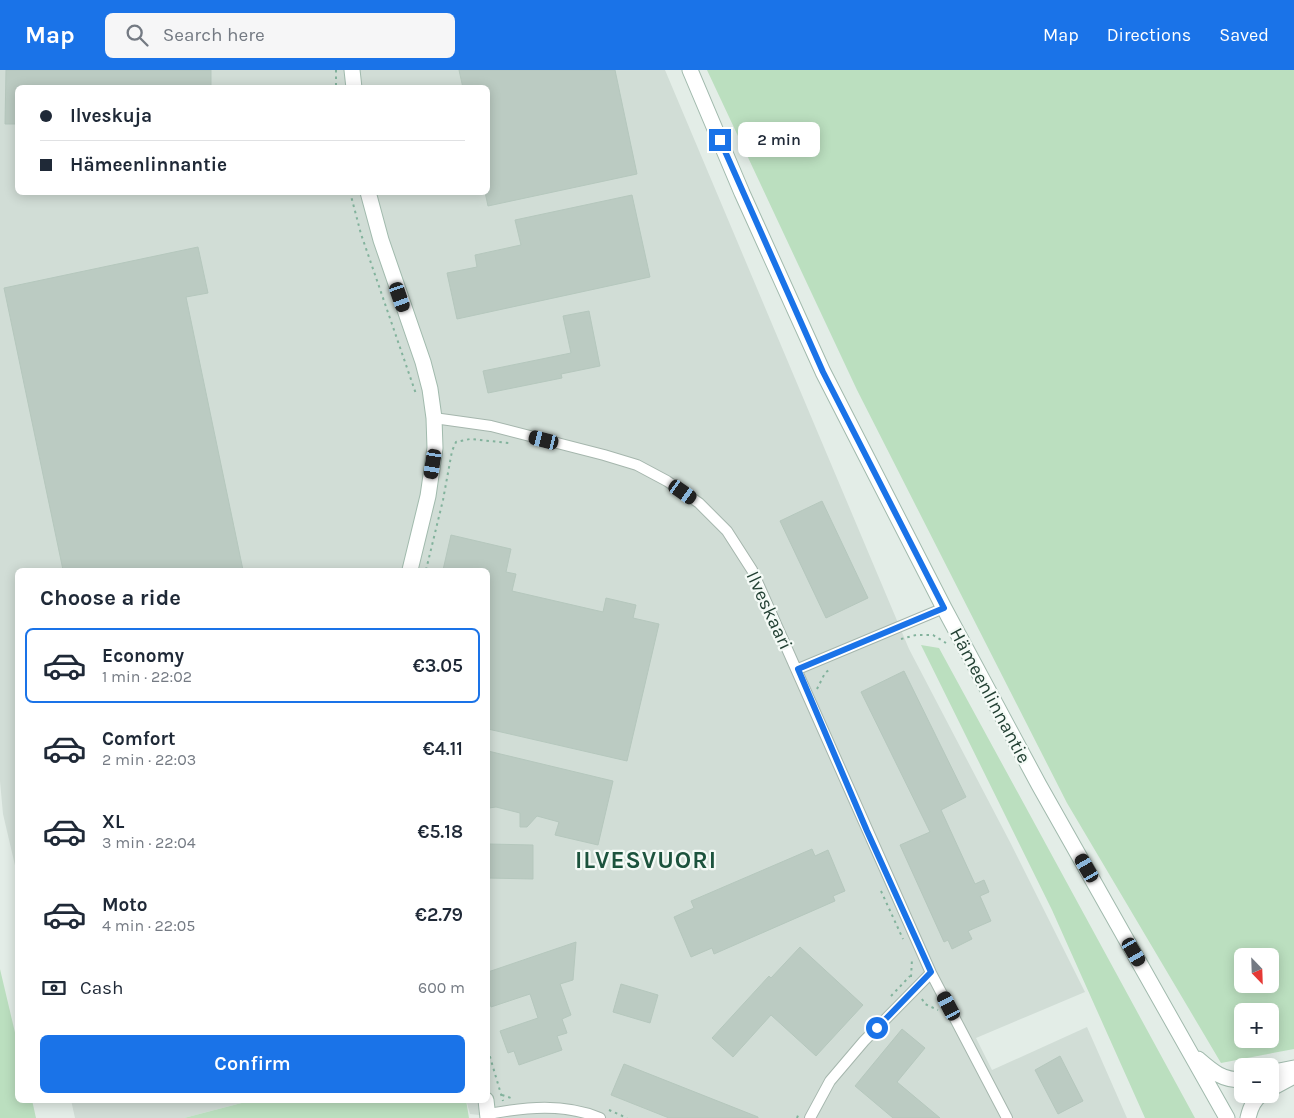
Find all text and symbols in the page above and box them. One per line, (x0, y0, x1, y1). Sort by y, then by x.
search box (105, 13, 455, 58)
text: Map (25, 21, 75, 49)
icon: search (123, 21, 151, 49)
text: Search here (163, 24, 265, 46)
text: Map (1043, 24, 1079, 46)
text: Directions (1107, 24, 1191, 46)
text: Saved (1219, 24, 1269, 46)
text: Ilveskuja (70, 105, 152, 127)
callout: 2 min (738, 122, 820, 158)
route end (709, 129, 731, 151)
text: 2 min (757, 130, 801, 149)
text: Hämeenlinnantie (70, 154, 227, 176)
car (388, 280, 411, 314)
car (527, 429, 560, 451)
car (423, 448, 442, 480)
car (666, 477, 699, 507)
street label: Ilveskaari (741, 568, 797, 653)
text: Choose a ride (40, 585, 181, 611)
street label: Hämeenlinnantie (945, 624, 1035, 767)
icon: car (42, 643, 87, 688)
text: Economy (102, 645, 184, 667)
text: €3.05 (413, 655, 463, 677)
text: 1 min · 22:02 (102, 667, 192, 686)
icon: car (42, 726, 87, 771)
text: Comfort (102, 728, 176, 750)
text: €4.11 (423, 738, 463, 760)
text: 2 min · 22:03 (102, 750, 196, 769)
icon: car (42, 809, 87, 854)
text: XL (102, 811, 124, 833)
text: €5.18 (417, 821, 463, 843)
text: 3 min · 22:04 (102, 833, 196, 852)
district label: ILVESVUORI (575, 846, 717, 874)
car (1073, 851, 1100, 885)
icon: car (42, 892, 87, 937)
text: Moto (102, 894, 148, 916)
text: €2.79 (415, 904, 463, 926)
text: 4 min · 22:05 (102, 916, 195, 935)
car (1120, 935, 1147, 969)
north arrow (1234, 948, 1279, 992)
map controls (1234, 948, 1279, 1103)
icon: cash (40, 974, 68, 1002)
text: Cash (80, 977, 124, 999)
text: 600 m (418, 978, 465, 997)
car (935, 989, 962, 1023)
button: + (1234, 1003, 1279, 1048)
route start (866, 1017, 888, 1039)
button: Confirm (40, 1035, 465, 1093)
button: − (1234, 1058, 1279, 1103)

